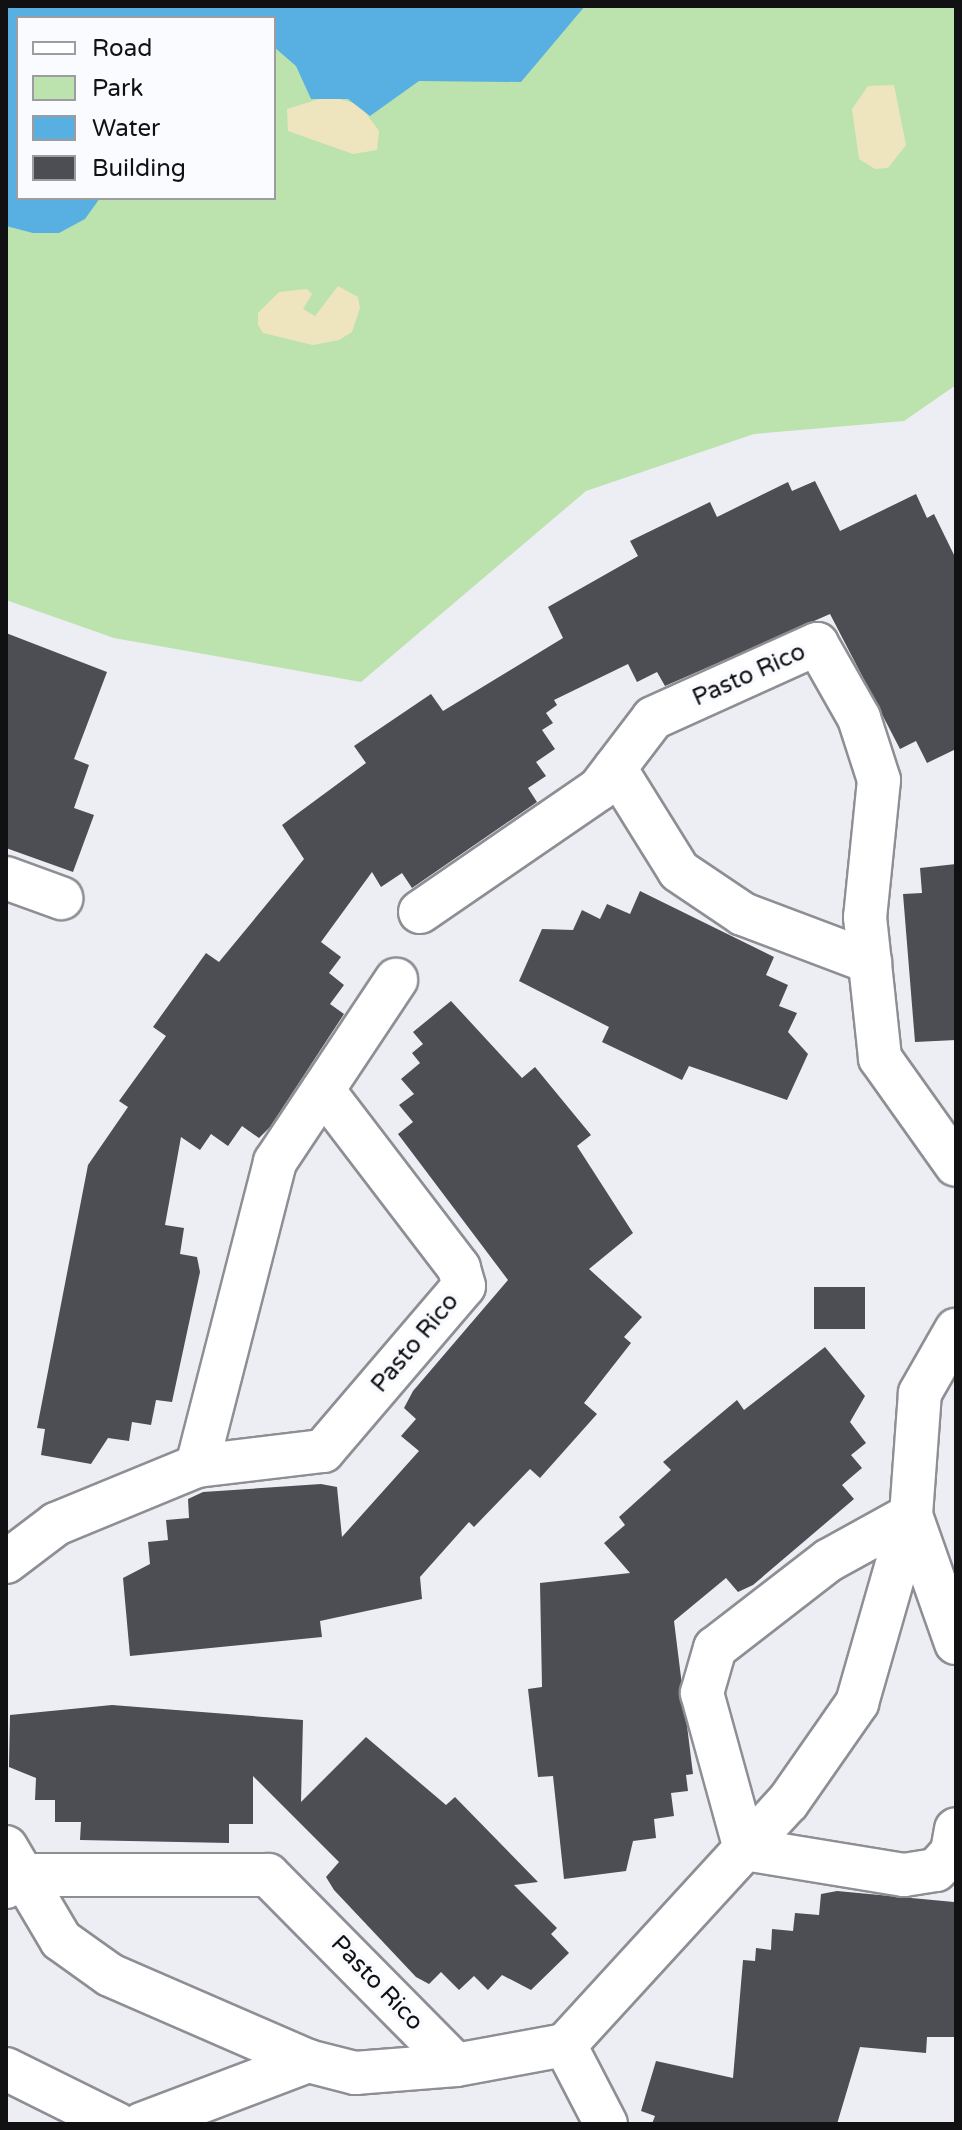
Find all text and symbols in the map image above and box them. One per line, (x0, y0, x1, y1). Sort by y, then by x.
legend (16, 16, 276, 200)
text: Road (92, 34, 152, 63)
text: Park (92, 74, 143, 103)
text: Water (92, 114, 160, 143)
text: Building (92, 154, 186, 183)
street label: Pasto Rico (688, 637, 810, 713)
street label: Pasto Rico (365, 1288, 465, 1398)
street label: Pasto Rico (325, 1930, 429, 2036)

